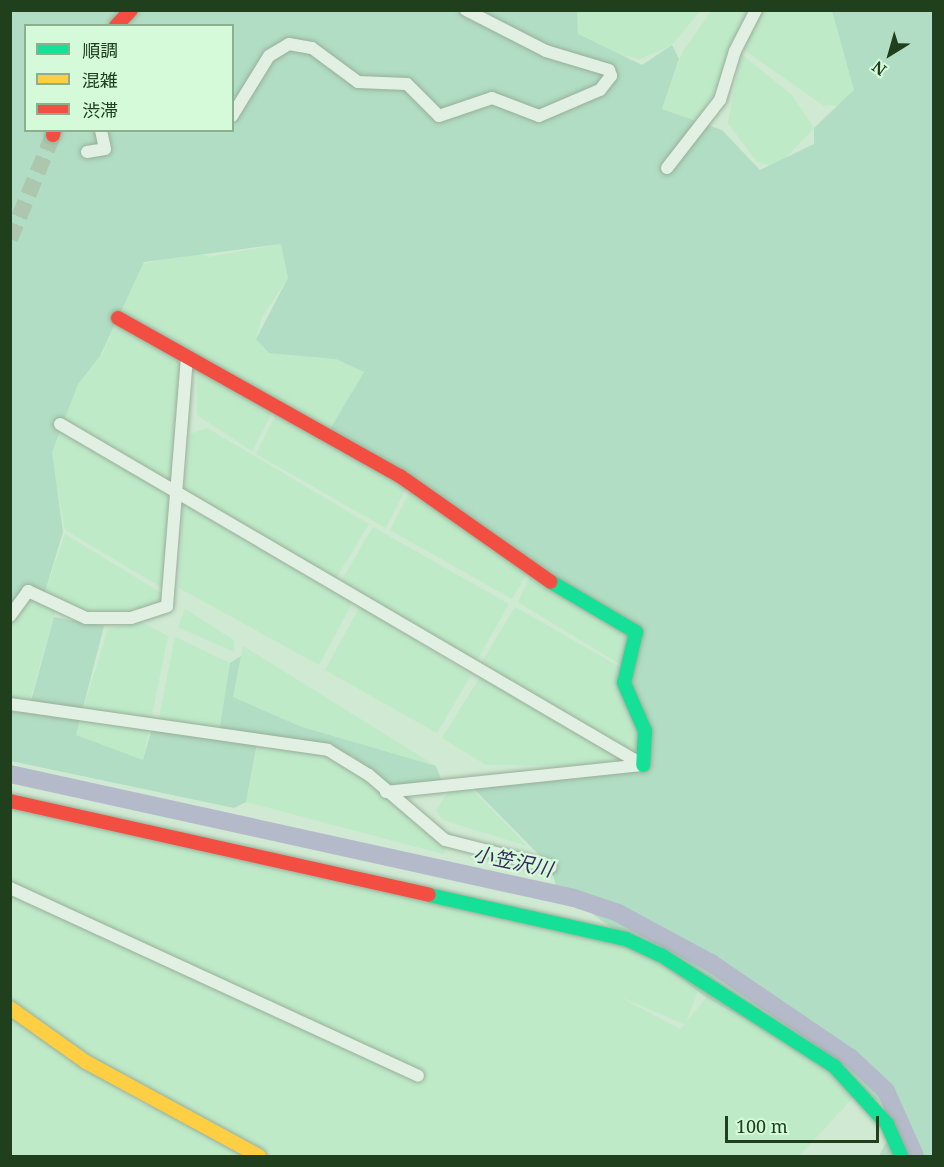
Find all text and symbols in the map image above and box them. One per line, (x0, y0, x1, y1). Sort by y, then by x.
legend (24, 24, 234, 132)
north arrow (860, 24, 920, 84)
text: 順調 (82, 38, 118, 62)
text: N (868, 56, 891, 81)
text: 混雑 (82, 68, 118, 92)
text: 渋滞 (82, 98, 118, 122)
water label: 小笠沢川 (471, 841, 555, 881)
scale bar (728, 1104, 882, 1142)
text: 100 m (736, 1114, 788, 1138)

